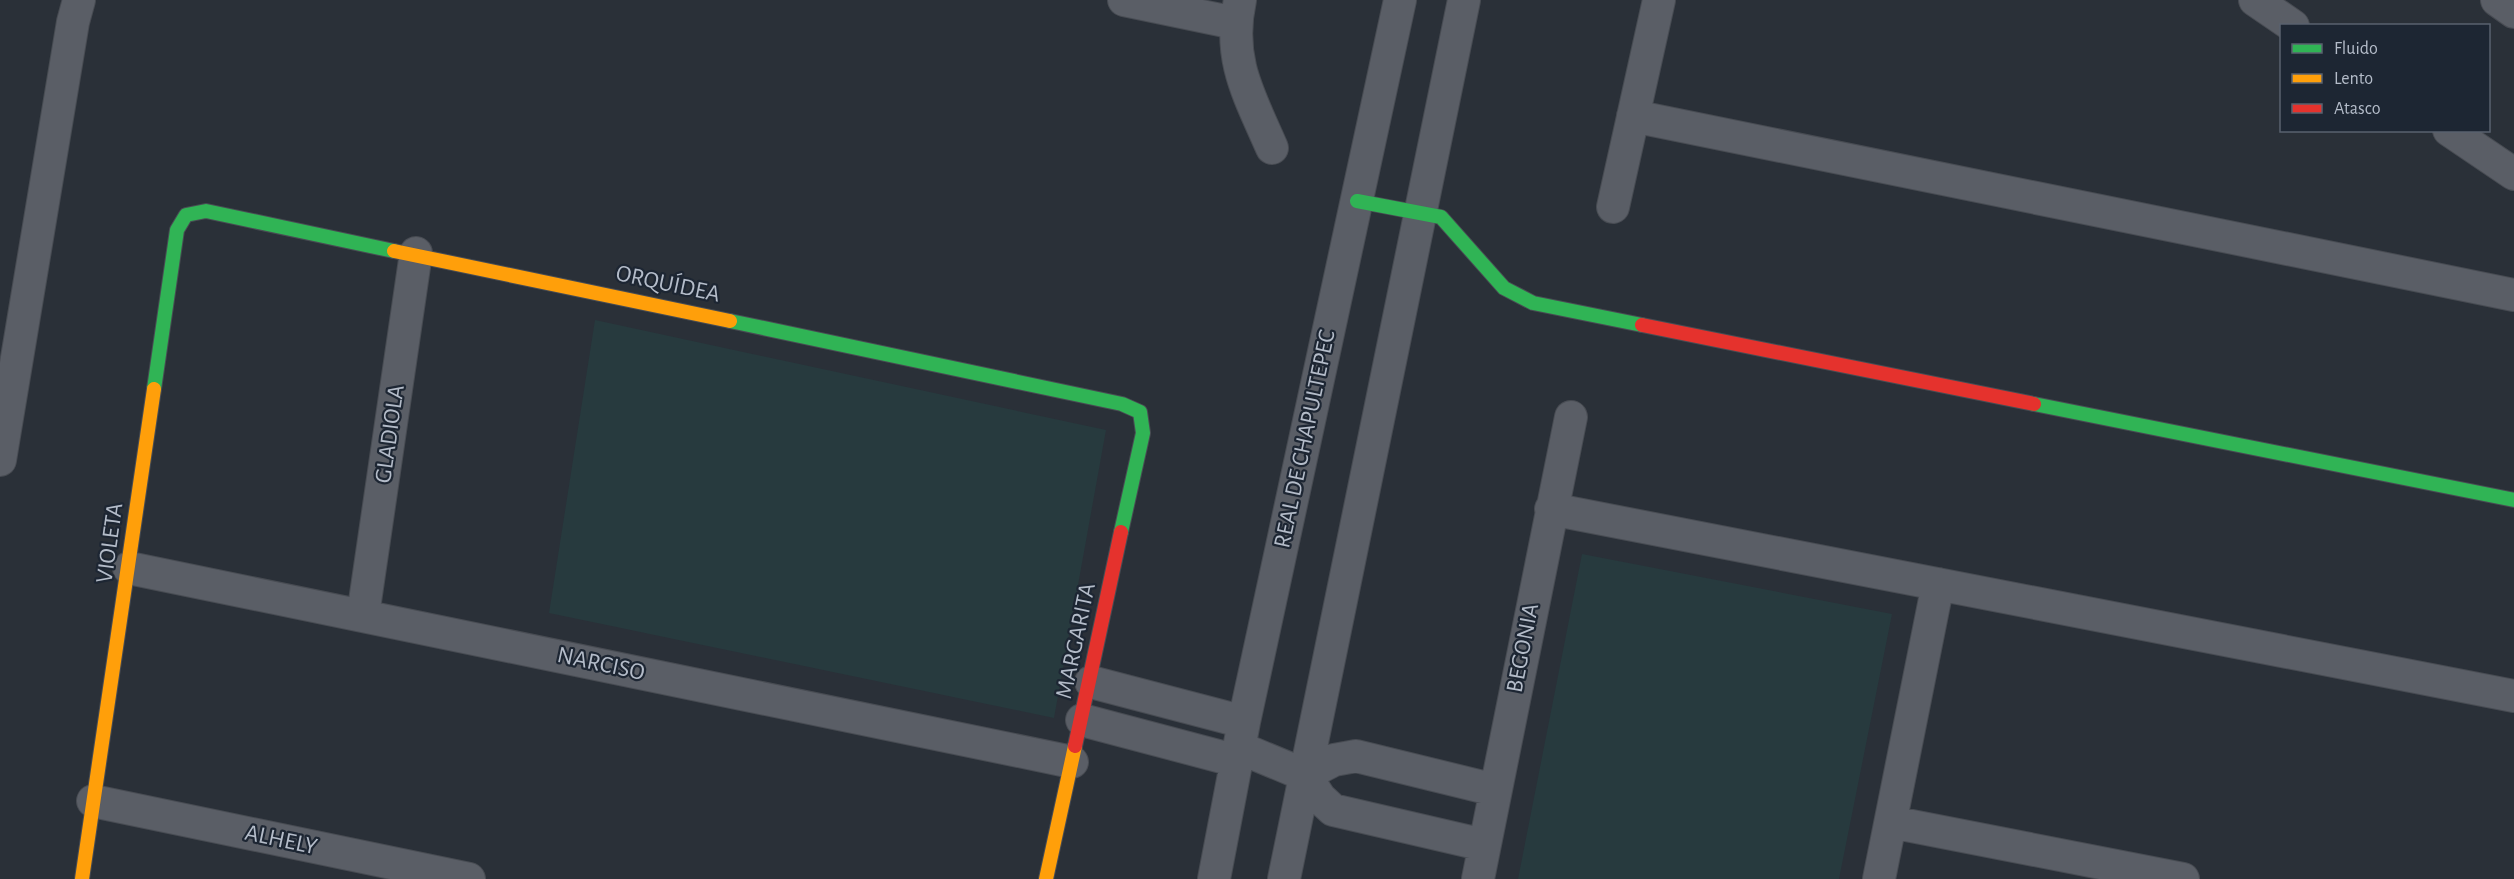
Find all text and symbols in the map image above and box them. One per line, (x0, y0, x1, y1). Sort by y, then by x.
legend (2280, 24, 2490, 132)
text: Fluido (2334, 40, 2378, 58)
text: Lento (2334, 70, 2373, 88)
text: Atasco (2334, 100, 2381, 118)
street label: ORQUÍDEA (614, 259, 723, 307)
street label: REAL DE CHAPULTEPEC (1270, 328, 1340, 550)
street label: GLADIOLA (371, 383, 409, 485)
street label: VIOLETA (93, 501, 128, 585)
street label: MARGARITA (1052, 581, 1100, 701)
street label: BEGONIA (1503, 601, 1543, 695)
street label: NARCISO (555, 643, 647, 685)
street label: ALHELY (243, 821, 320, 859)

